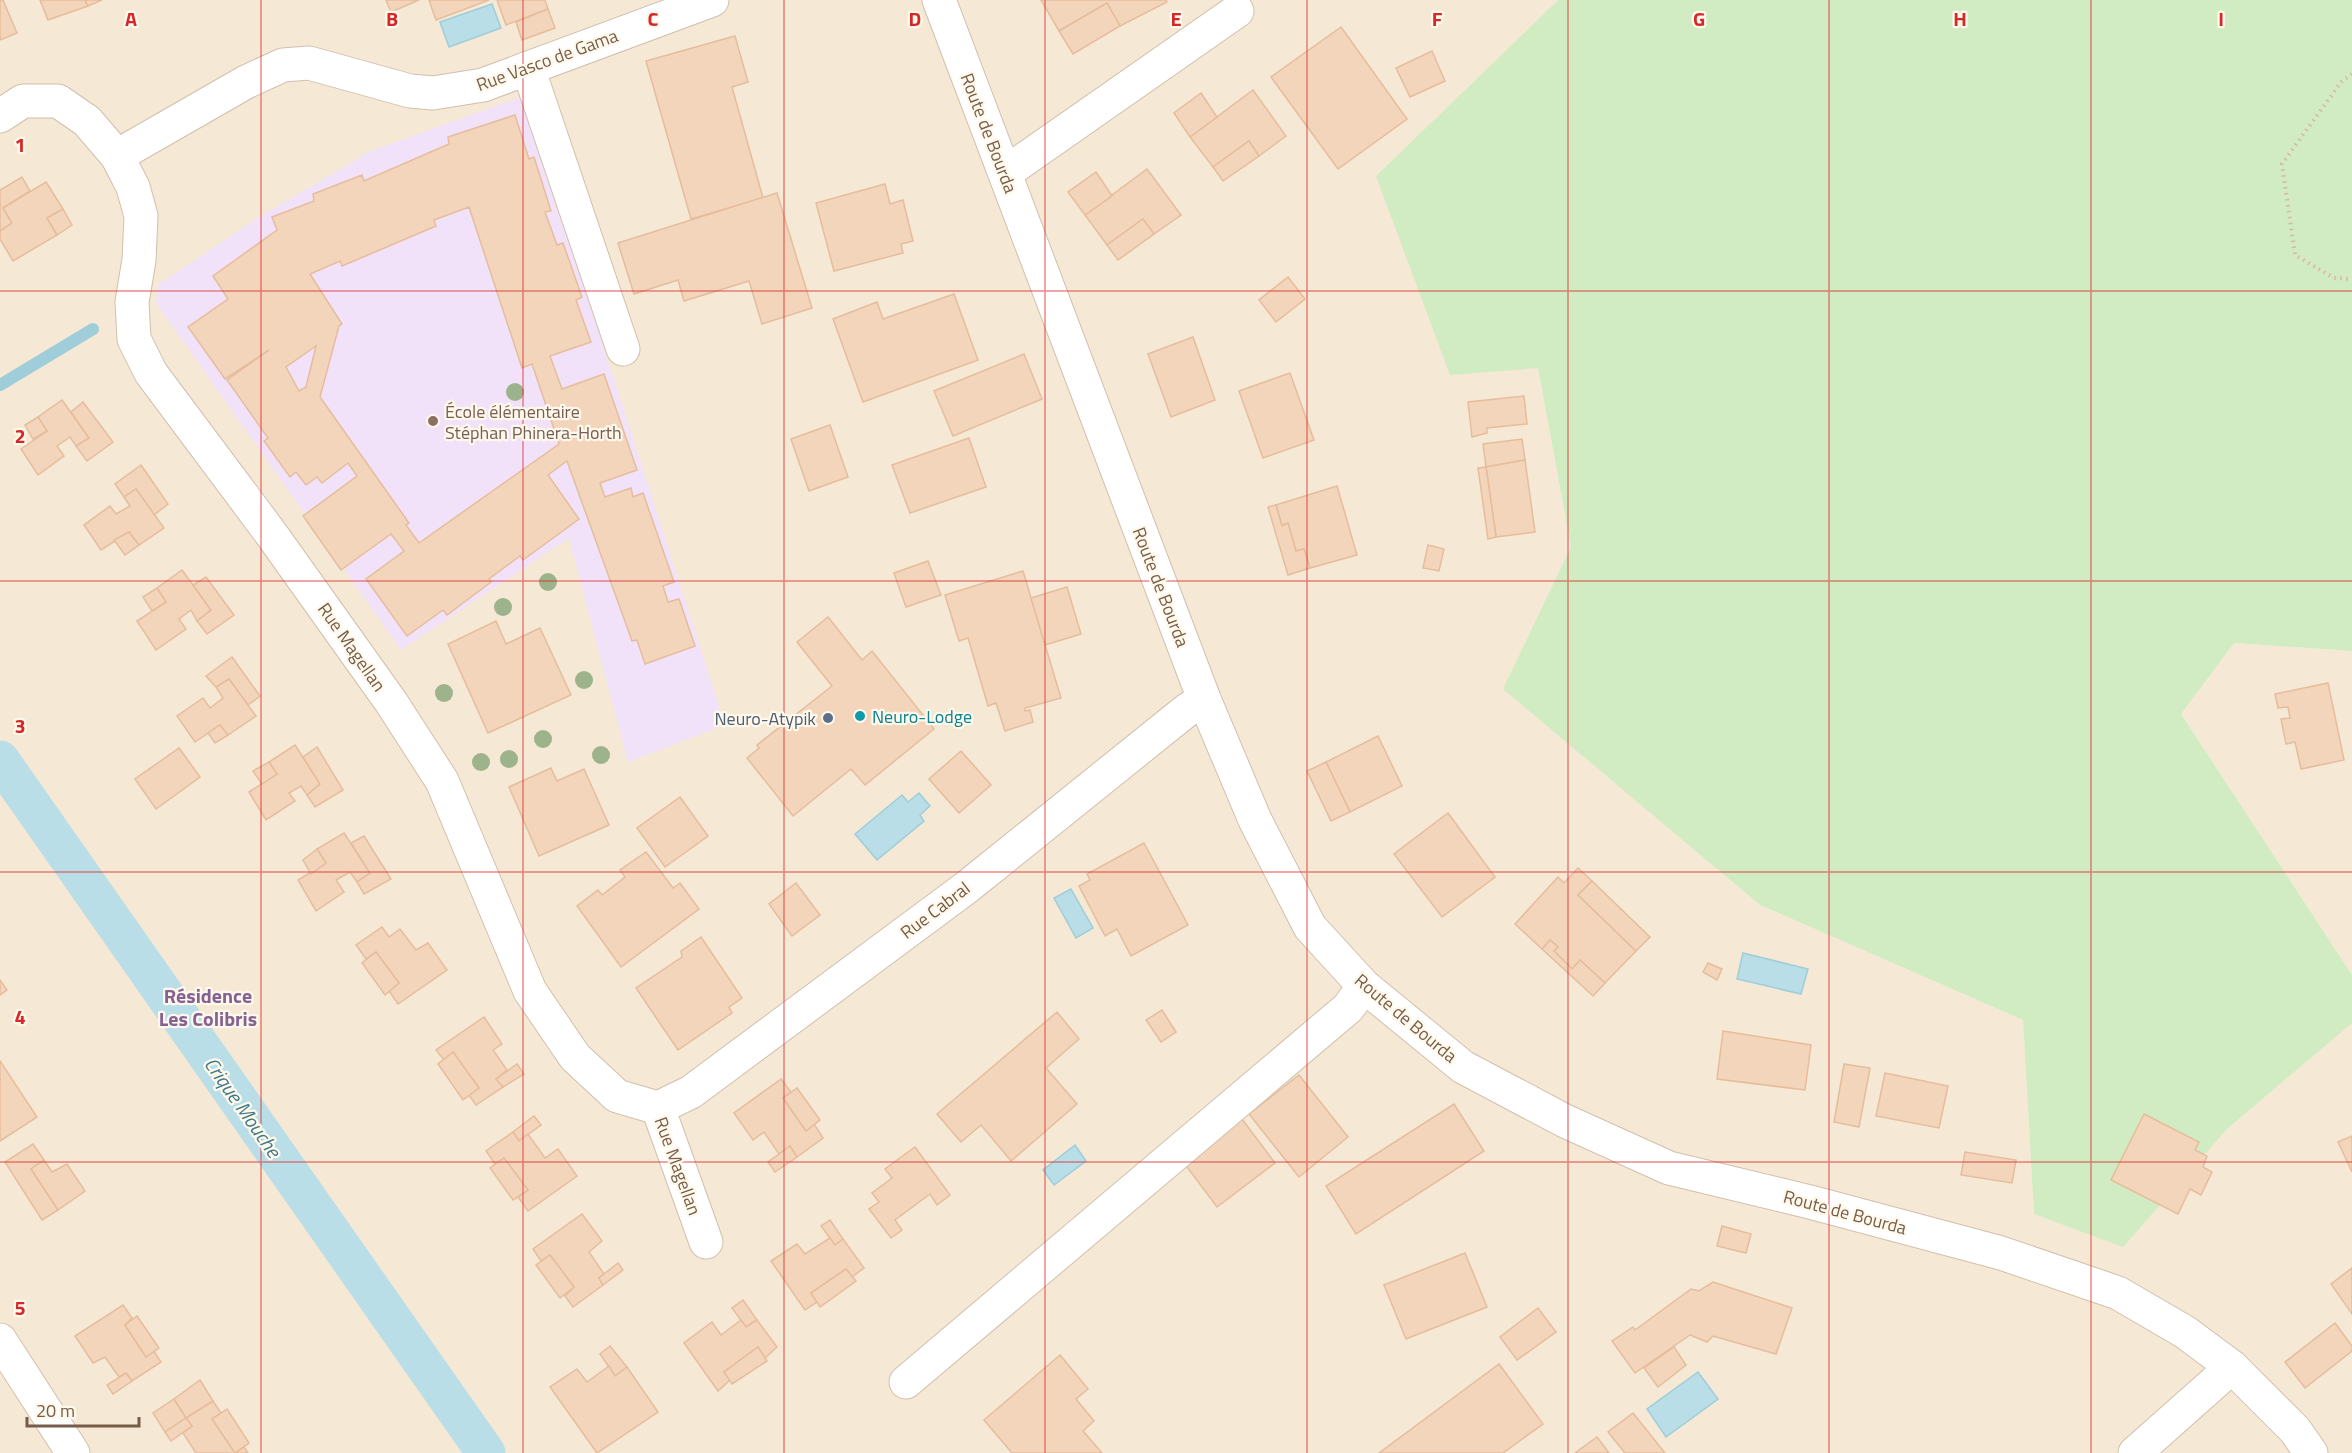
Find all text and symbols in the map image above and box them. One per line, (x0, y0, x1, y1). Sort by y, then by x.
text: A (125, 3, 137, 34)
text: B (386, 3, 398, 34)
text: C (648, 3, 659, 34)
text: D (909, 3, 921, 34)
text: E (1170, 3, 1182, 34)
text: F (1432, 3, 1443, 34)
text: G (1693, 3, 1705, 34)
text: H (1953, 3, 1967, 34)
text: I (2218, 3, 2224, 34)
street label: Rue Vasco de Gama (472, 22, 622, 98)
street label: Route de Bourda (954, 69, 1024, 197)
text: 1 (14, 129, 26, 160)
place label: École élémentaire Stéphan Phinera-Horth (445, 398, 622, 446)
marker: École élémentaire Stéphan Phinera-Horth (426, 414, 440, 428)
text: 2 (14, 420, 26, 451)
street label: Route de Bourda (1126, 523, 1196, 651)
street label: Rue Magellan (311, 597, 393, 697)
place label: Neuro-Lodge (872, 703, 972, 730)
place label: Neuro-Atypik (714, 705, 816, 732)
marker: Neuro-Lodge (853, 709, 867, 723)
text: 3 (14, 710, 26, 741)
marker: Neuro-Atypik (821, 711, 835, 725)
street label: Rue Cabral (894, 875, 976, 945)
street label: Route de Bourda (1349, 967, 1463, 1069)
district label: Résidence Les Colibris (159, 980, 257, 1034)
text: 4 (14, 1001, 26, 1032)
water label: Crique Mouche (197, 1050, 290, 1165)
street label: Rue Magellan (648, 1113, 708, 1219)
street label: Route de Bourda (1780, 1183, 1910, 1241)
text: 5 (14, 1292, 26, 1323)
scale bar (27, 1390, 140, 1428)
text: 20 m (36, 1397, 75, 1424)

